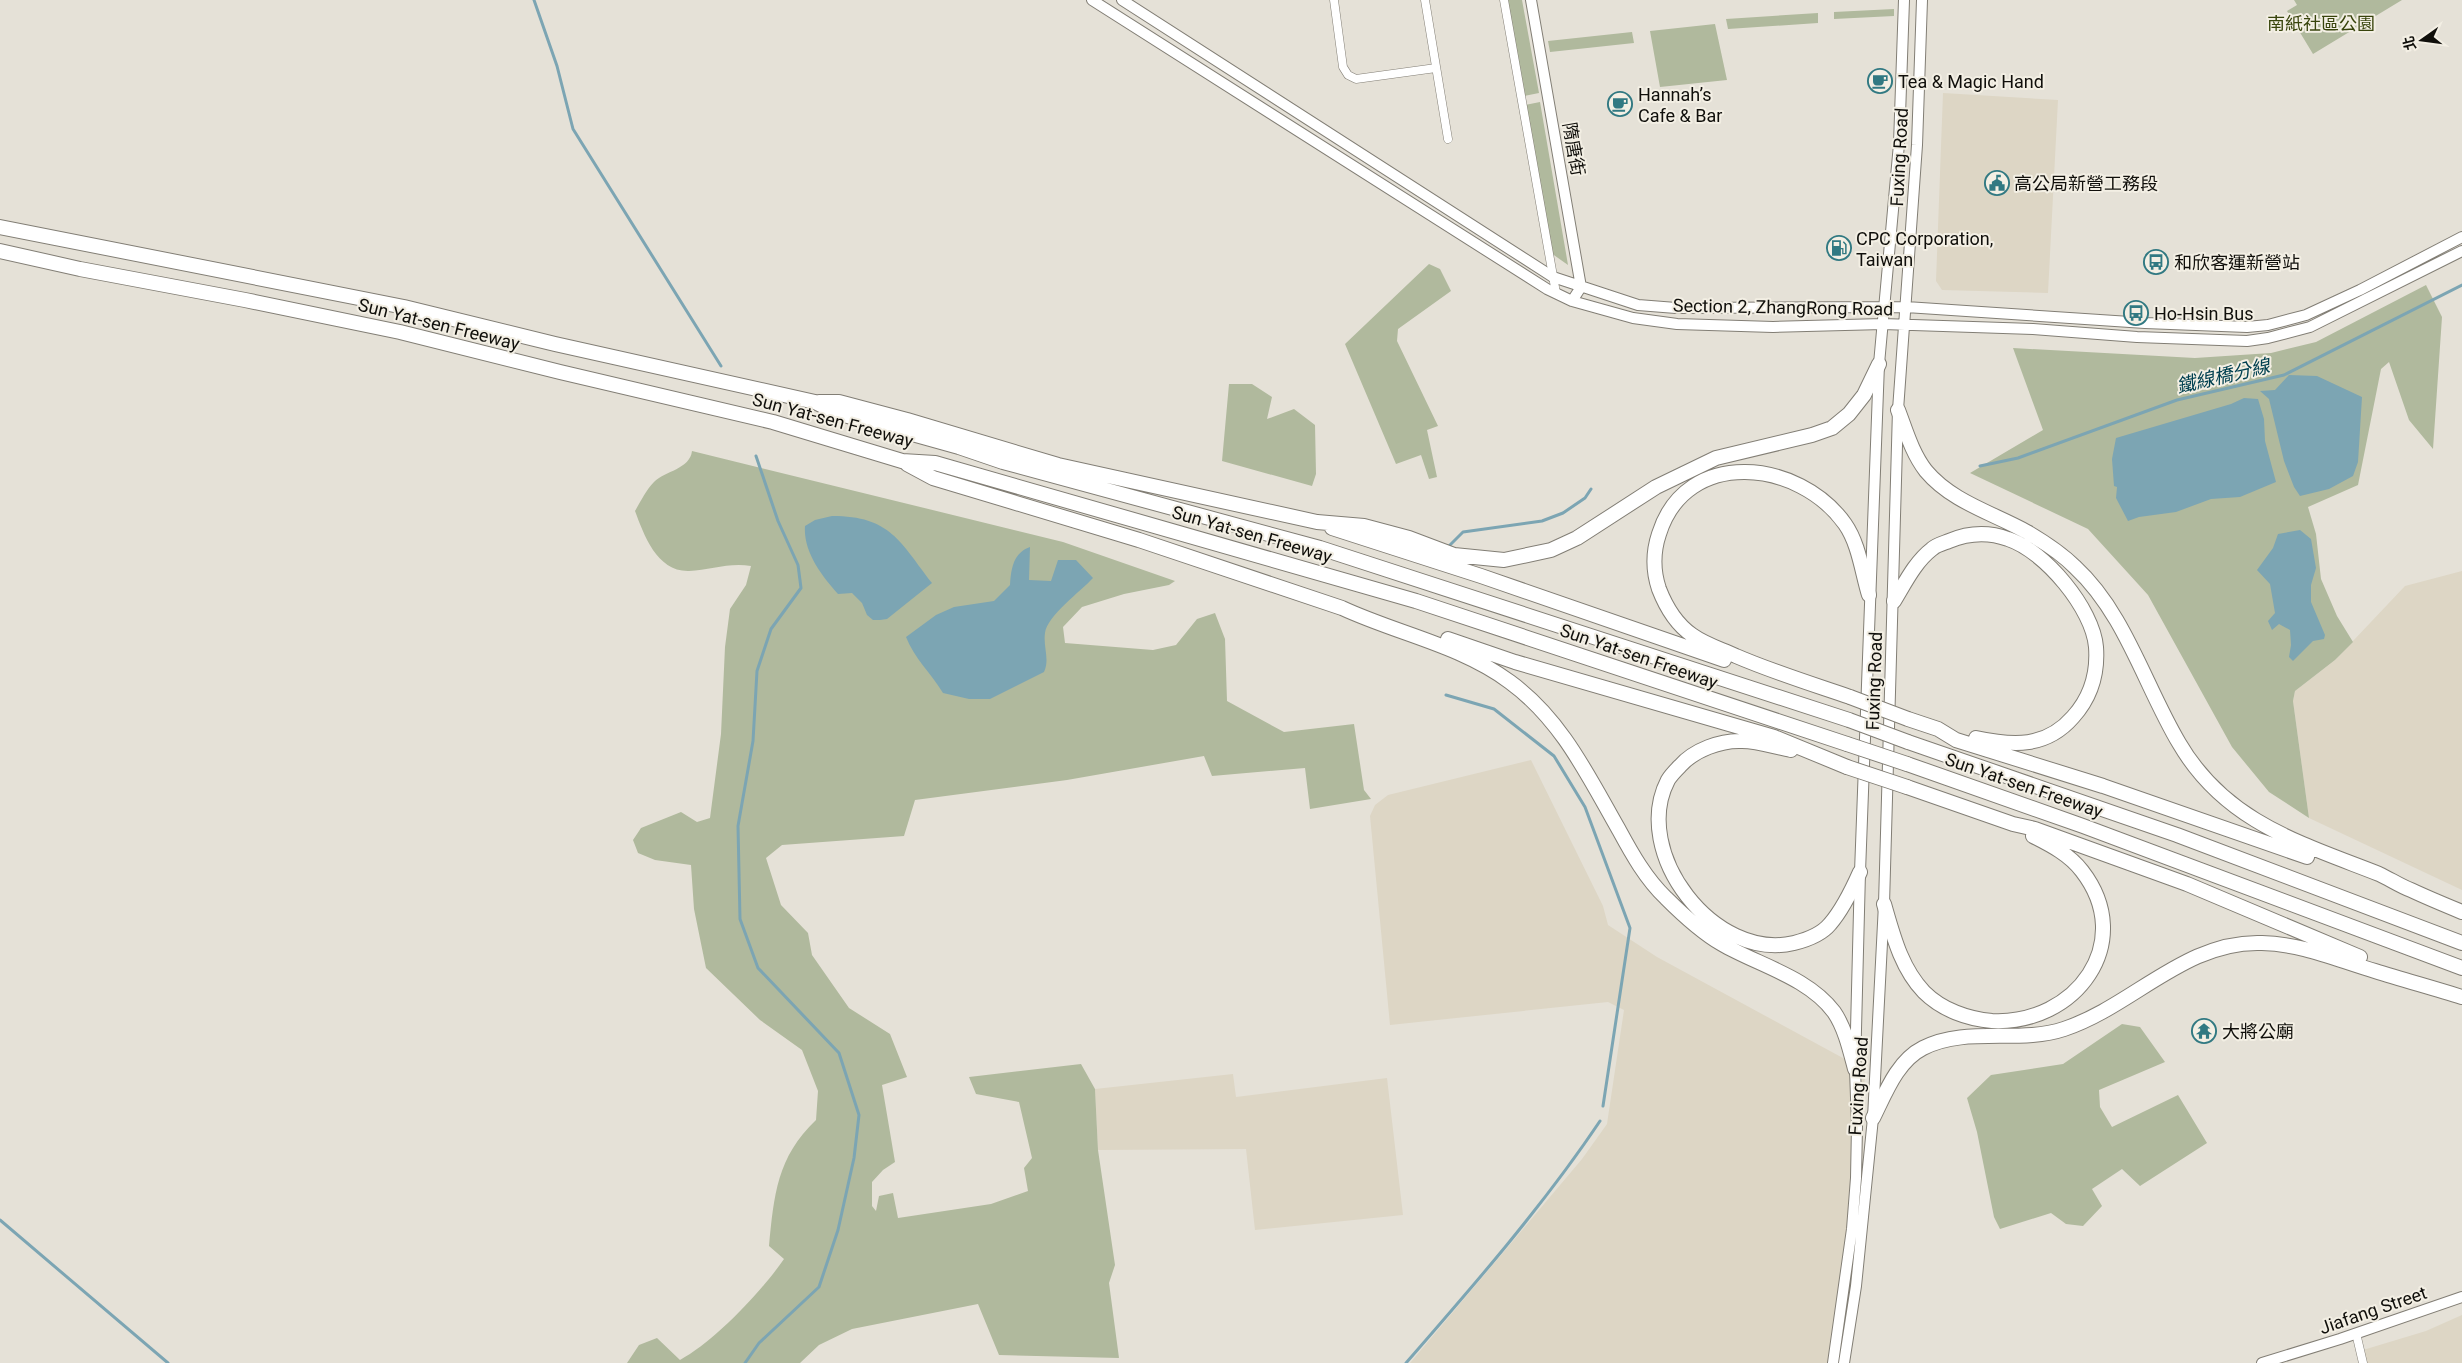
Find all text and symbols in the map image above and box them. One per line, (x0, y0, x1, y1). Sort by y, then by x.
park label: 南紙社區公園 (2267, 13, 2375, 34)
north arrow (2397, 15, 2447, 65)
text: 北 (2400, 34, 2419, 52)
cafe icon: Tea & Magic Hand (1867, 68, 1893, 94)
place label: Tea & Magic Hand (1898, 71, 2044, 92)
place label: Hannah’s Cafe & Bar (1638, 84, 1722, 126)
cafe icon: Hannah’s Cafe & Bar (1607, 91, 1633, 117)
street label: Fuxing Road (1886, 107, 1912, 207)
street label: 隋唐街 (1559, 121, 1589, 177)
public building icon: 高公局新營工務段 (1984, 170, 2010, 196)
place label: 高公局新營工務段 (2014, 173, 2158, 194)
place label: CPC Corporation, Taiwan (1856, 228, 1993, 270)
fuel station icon: CPC Corporation, Taiwan (1826, 235, 1852, 261)
bus stop icon: 和欣客運新營站 (2143, 249, 2169, 275)
place label: 和欣客運新營站 (2174, 252, 2300, 273)
street label: Sun Yat-sen Freeway (356, 294, 522, 354)
street label: Section 2, ZhangRong Road (1673, 295, 1893, 319)
bus stop icon: Ho-Hsin Bus (2123, 300, 2149, 326)
place label: Ho-Hsin Bus (2154, 303, 2253, 324)
water label: 鐵線橋分線 (2174, 354, 2274, 398)
street label: Sun Yat-sen Freeway (750, 388, 916, 452)
street label: Sun Yat-sen Freeway (1170, 501, 1335, 567)
street label: Sun Yat-sen Freeway (1557, 619, 1721, 693)
street label: Fuxing Road (1862, 631, 1886, 731)
street label: Sun Yat-sen Freeway (1942, 748, 2106, 822)
temple icon: 大將公廟 (2191, 1018, 2217, 1044)
place label: 大將公廟 (2222, 1021, 2294, 1042)
street label: Fuxing Road (1844, 1036, 1872, 1136)
street label: Jiafang Street (2317, 1282, 2430, 1338)

